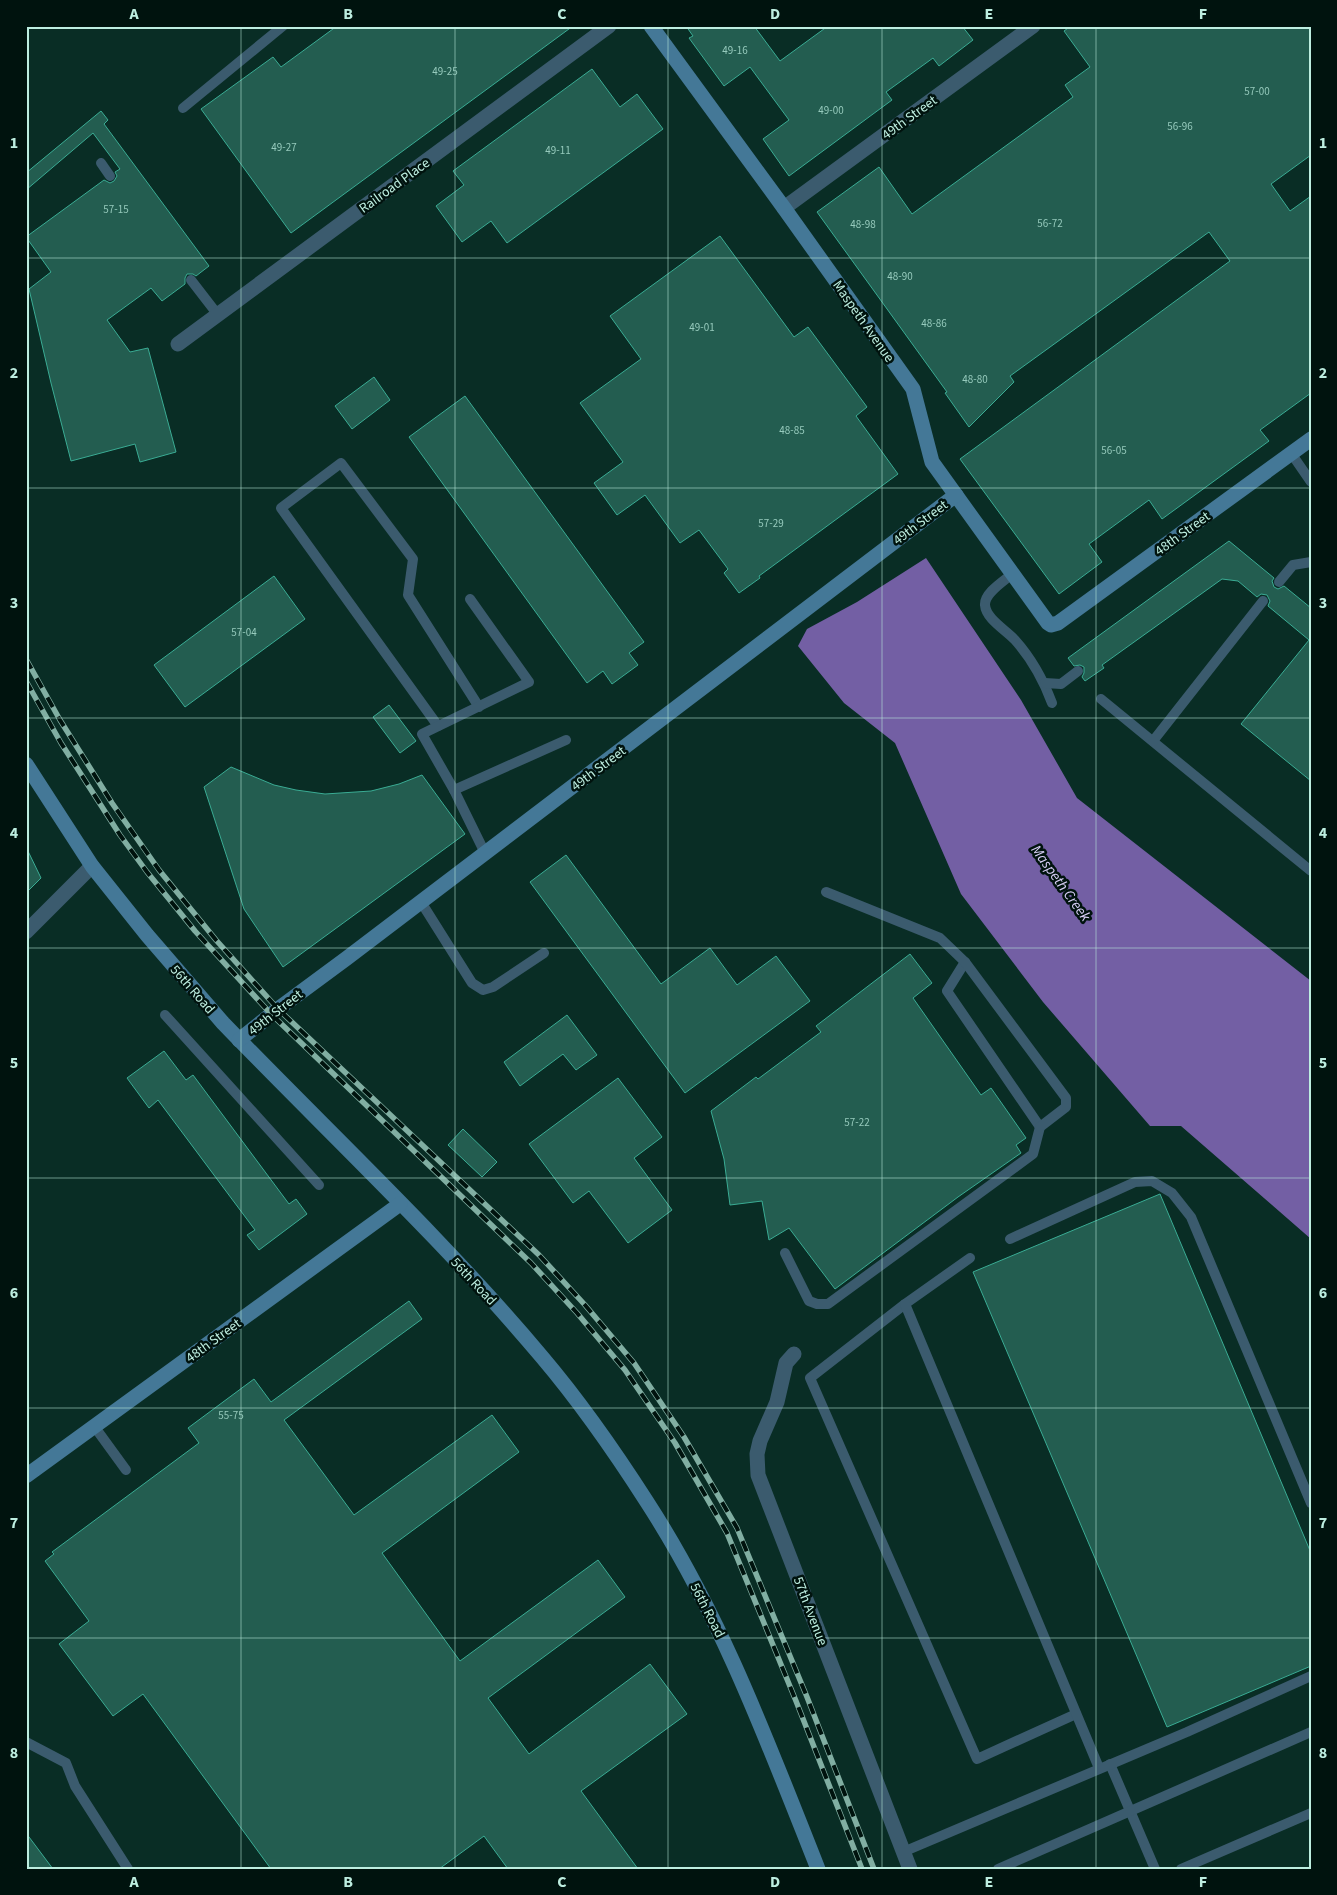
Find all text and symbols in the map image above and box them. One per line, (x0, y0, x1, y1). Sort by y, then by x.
text: A (128, 3, 139, 25)
text: B (343, 3, 353, 25)
text: C (557, 3, 567, 25)
text: D (770, 3, 780, 25)
text: E (985, 3, 993, 25)
text: F (1199, 3, 1207, 25)
house number: 49-16 (722, 43, 748, 58)
house number: 49-25 (432, 64, 458, 79)
house number: 57-00 (1244, 84, 1270, 99)
street label: 49th Street (878, 91, 942, 145)
house number: 49-00 (818, 103, 844, 118)
house number: 56-96 (1167, 119, 1193, 134)
text: 1 (10, 132, 18, 154)
text: 1 (1319, 132, 1327, 154)
house number: 49-27 (271, 140, 297, 155)
house number: 49-11 (545, 143, 571, 158)
street label: Railroad Place (355, 153, 434, 218)
house number: 57-15 (103, 202, 129, 217)
house number: 56-72 (1037, 216, 1063, 231)
house number: 48-98 (850, 217, 876, 232)
house number: 48-90 (887, 269, 913, 284)
street label: Maspeth Avenue (827, 277, 899, 367)
house number: 48-86 (921, 316, 947, 331)
house number: 49-01 (689, 320, 715, 335)
text: 2 (10, 362, 18, 384)
text: 2 (1319, 362, 1327, 384)
house number: 48-80 (962, 372, 988, 387)
house number: 48-85 (779, 423, 805, 438)
house number: 56-05 (1101, 443, 1127, 458)
street label: 49th Street (889, 495, 952, 550)
street label: 48th Street (1151, 507, 1215, 561)
house number: 57-29 (758, 516, 784, 531)
text: 3 (10, 592, 18, 614)
text: 3 (1319, 592, 1327, 614)
house number: 57-04 (231, 625, 257, 640)
street label: 49th Street (567, 741, 630, 796)
text: 4 (10, 822, 19, 844)
text: 4 (1319, 822, 1328, 844)
water label: Maspeth Creek (1026, 841, 1096, 927)
street label: 56th Road (165, 961, 219, 1019)
street label: 49th Street (244, 985, 307, 1040)
text: 5 (10, 1052, 18, 1074)
text: 5 (1319, 1052, 1327, 1074)
house number: 57-22 (844, 1115, 870, 1130)
street label: 56th Road (446, 1253, 501, 1310)
text: 6 (10, 1282, 18, 1304)
text: 6 (1319, 1282, 1327, 1304)
street label: 48th Street (182, 1314, 246, 1368)
house number: 55-75 (218, 1408, 244, 1423)
text: 7 (10, 1512, 18, 1534)
text: 7 (1319, 1512, 1327, 1534)
street label: 57th Avenue (788, 1574, 832, 1649)
street label: 56th Road (685, 1580, 729, 1641)
text: 8 (10, 1742, 18, 1764)
text: 8 (1319, 1742, 1327, 1764)
text: A (128, 1871, 139, 1893)
text: B (343, 1871, 353, 1893)
text: C (557, 1871, 567, 1893)
text: D (770, 1871, 780, 1893)
text: E (985, 1871, 993, 1893)
text: F (1199, 1871, 1207, 1893)

